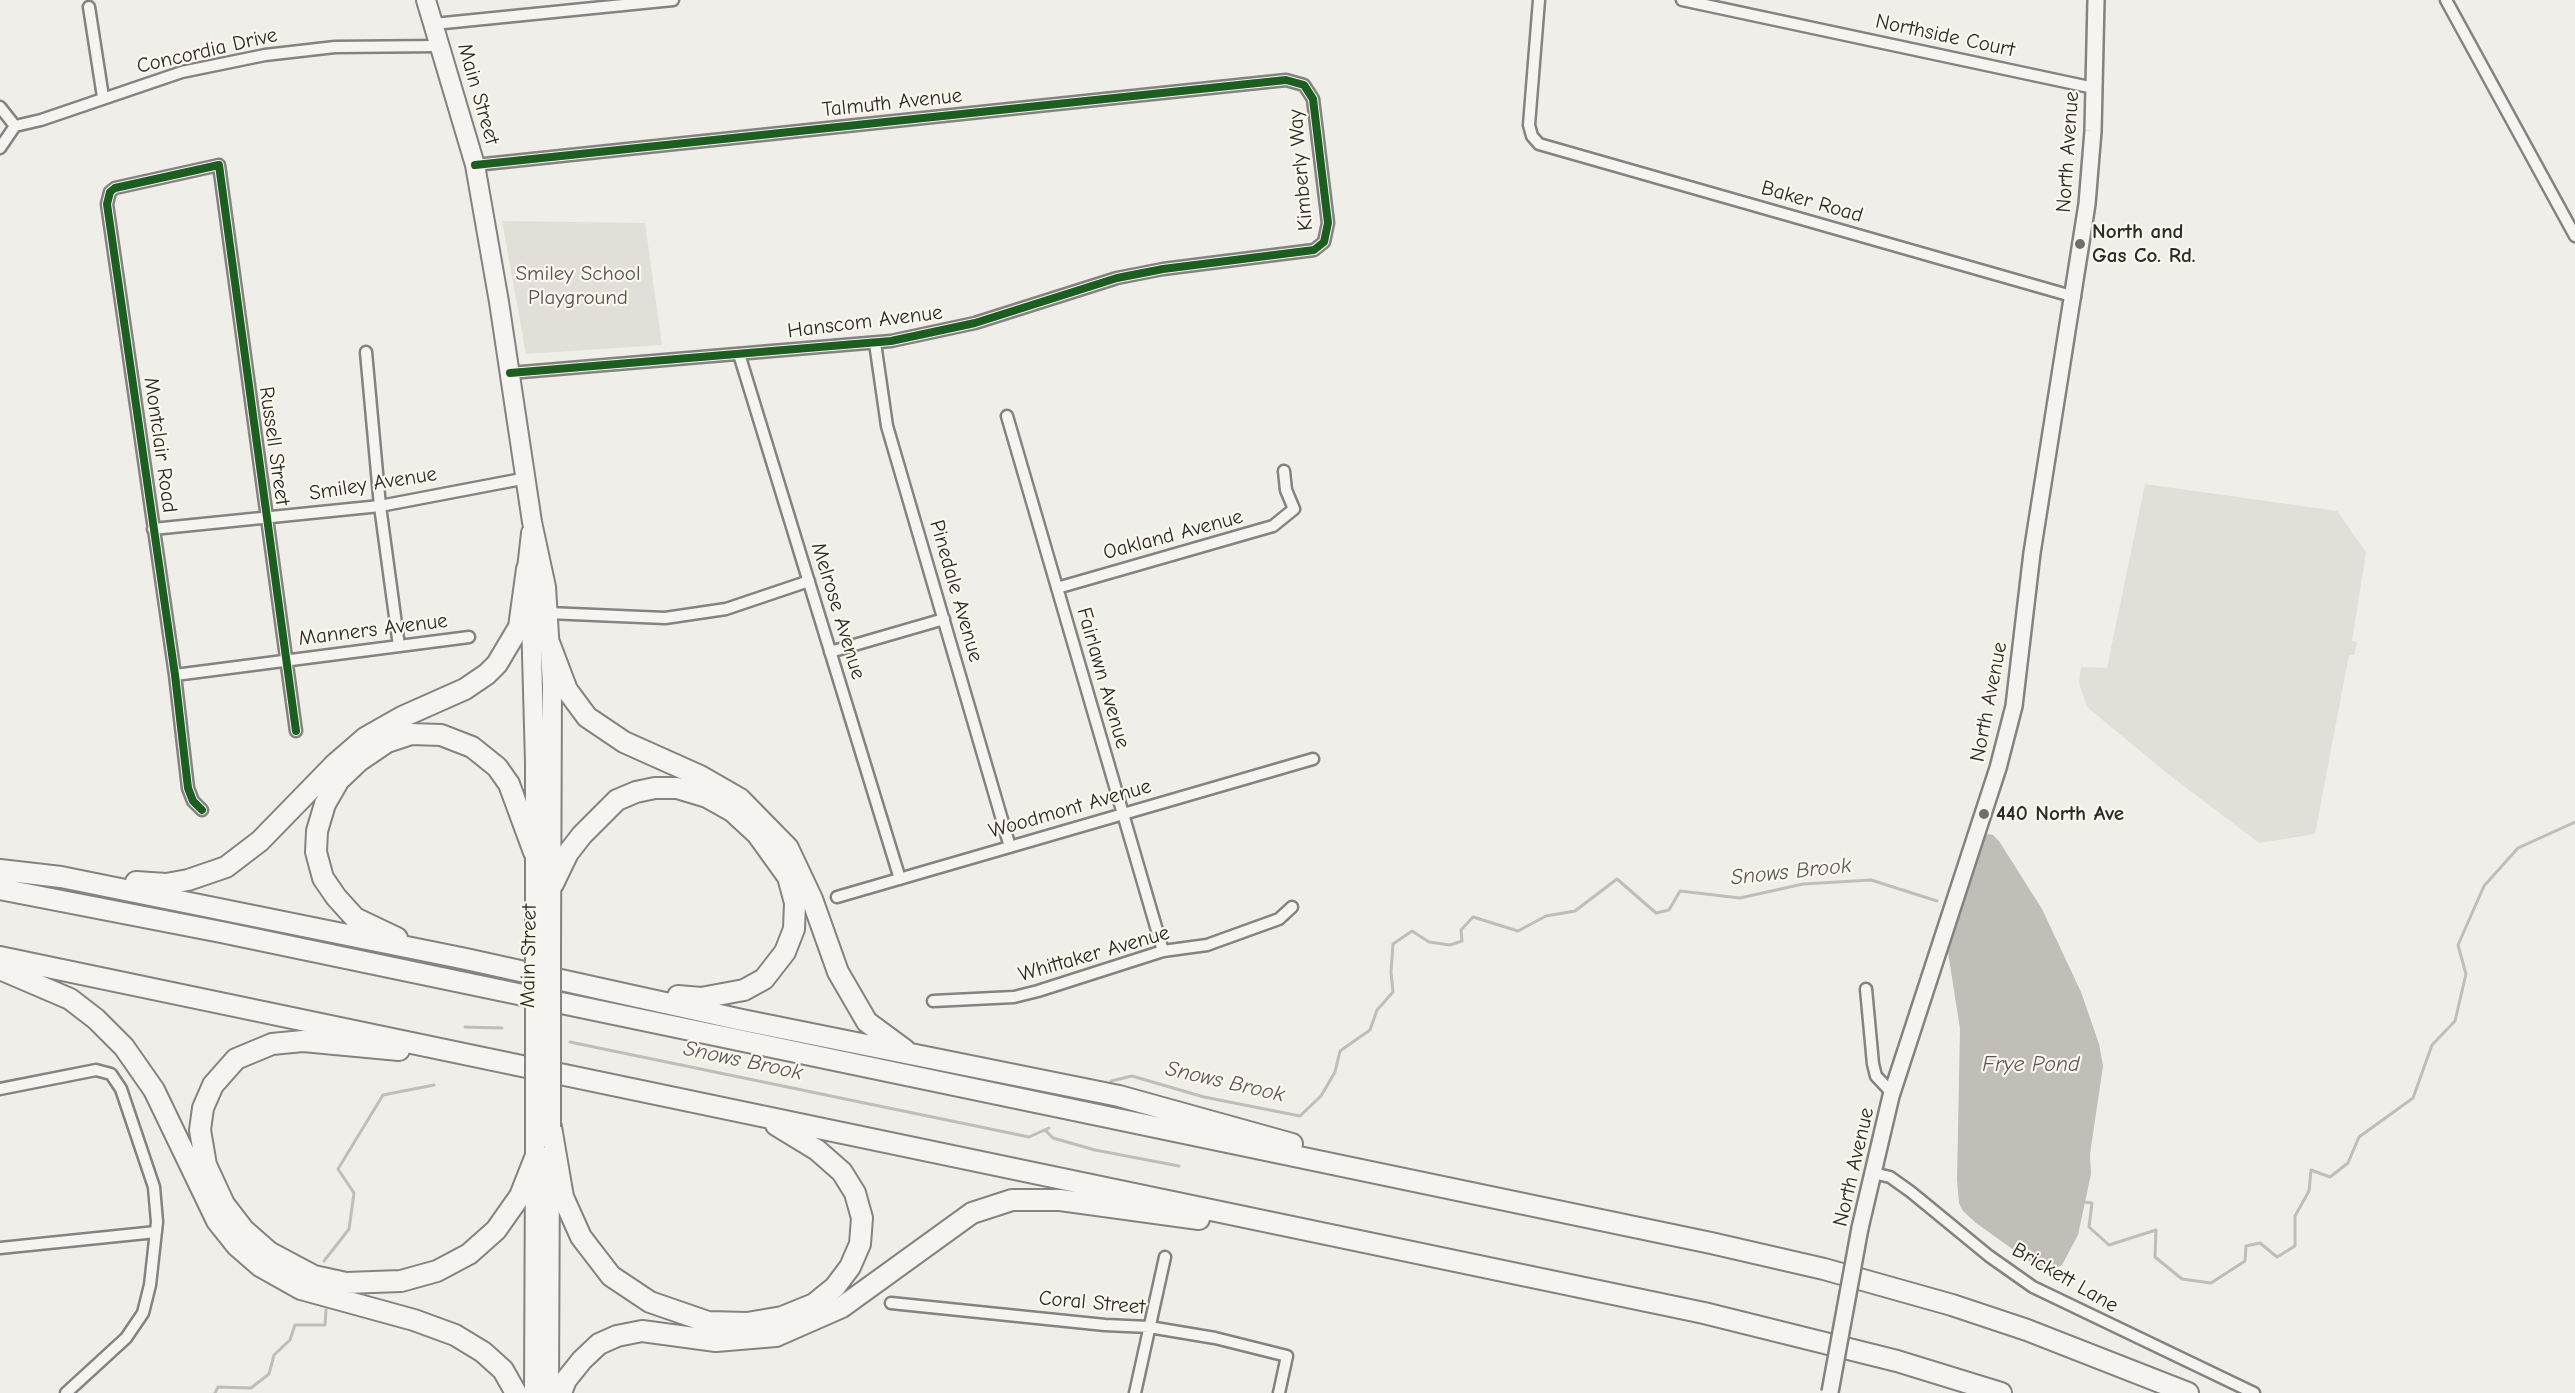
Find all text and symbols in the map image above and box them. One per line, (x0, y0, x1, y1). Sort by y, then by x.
street label: Northside Court (1873, 9, 2017, 63)
street label: Concordia Drive (134, 23, 280, 79)
street label: Main Street (451, 40, 505, 148)
street label: Talmuth Avenue (821, 83, 963, 123)
street label: North Avenue (2051, 91, 2085, 213)
street label: Kimberly Way (1283, 108, 1319, 232)
street label: Baker Road (1758, 175, 1866, 229)
place label: North and Gas Co. Rd. (2092, 219, 2196, 269)
marker: North and Gas Co. Rd. (2073, 237, 2087, 251)
park label: Smiley School Playground (515, 261, 641, 311)
street label: Hanscom Avenue (786, 300, 944, 344)
street label: Montclair Road (138, 376, 182, 514)
street label: Russell Street (253, 385, 295, 507)
street label: Smiley Avenue (307, 461, 439, 507)
street label: Oakland Avenue (1100, 504, 1246, 566)
street label: Pinedale Avenue (924, 517, 988, 665)
street label: Melrose Avenue (805, 540, 871, 682)
street label: Fairlawn Avenue (1071, 605, 1135, 751)
street label: Manners Avenue (297, 608, 449, 652)
street label: North Avenue (1965, 640, 2013, 764)
street label: Woodmont Avenue (986, 774, 1154, 844)
place label: 440 North Ave (1996, 801, 2124, 827)
marker: 440 North Ave (1977, 807, 1991, 821)
water label: Snows Brook (1729, 853, 1853, 891)
street label: Main Street (515, 904, 543, 1008)
street label: Whittaker Avenue (1016, 920, 1172, 988)
water label: Snows Brook (681, 1036, 805, 1086)
water label: Frye Pond (1982, 1052, 2080, 1078)
water label: Snows Brook (1163, 1056, 1287, 1108)
street label: North Avenue (1828, 1105, 1880, 1229)
street label: Brickett Lane (2007, 1237, 2123, 1319)
street label: Coral Street (1038, 1286, 1146, 1320)

